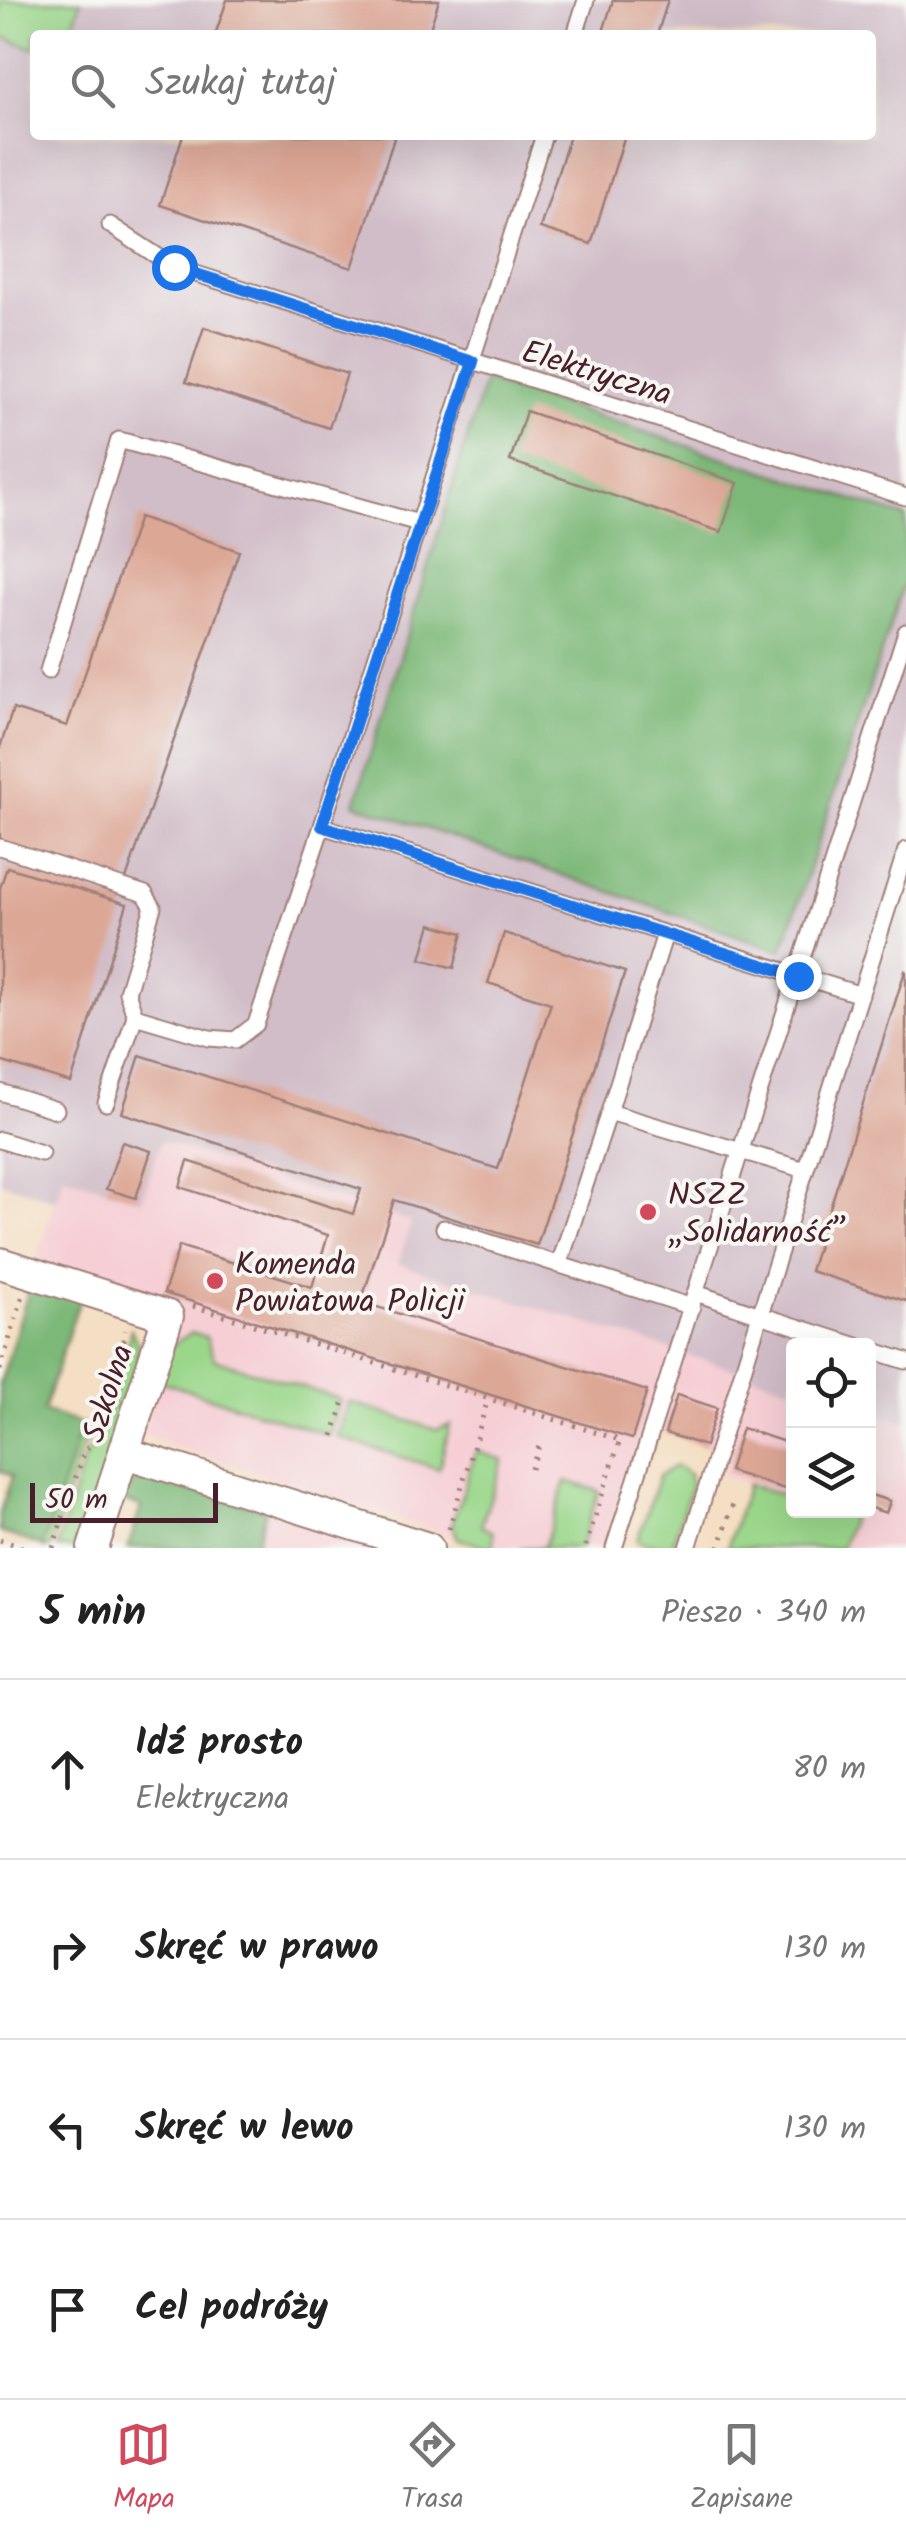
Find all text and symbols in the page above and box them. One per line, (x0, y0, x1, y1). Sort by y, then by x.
search box (30, 30, 876, 140)
text: Szukaj tutaj (145, 55, 336, 115)
icon: search (65, 58, 120, 113)
route start (152, 245, 198, 291)
street label: Elektryczna (515, 327, 678, 421)
route end (776, 954, 822, 1000)
place label: NSZZ „Solidarność” (668, 1171, 847, 1259)
marker: NSZZ „Solidarność” (637, 1201, 659, 1223)
place label: Komenda Powiatowa Policji (235, 1240, 466, 1328)
marker: Komenda Powiatowa Policji (204, 1270, 226, 1292)
street label: Szkolna (70, 1338, 149, 1449)
map controls (786, 1338, 876, 1518)
button: locate (786, 1338, 876, 1428)
button: layers (786, 1428, 876, 1518)
scale bar (30, 1478, 218, 1522)
text: 50 m (45, 1478, 108, 1523)
text: 5 min (40, 1580, 146, 1647)
text: Pieszo · 340 m (661, 1588, 866, 1639)
text: Idź prosto (135, 1714, 303, 1774)
icon: ahead (40, 1742, 95, 1797)
text: 80 m (792, 1744, 866, 1795)
text: Elektryczna (135, 1774, 289, 1825)
text: Skręć w prawo (135, 1919, 379, 1979)
icon: right (40, 1922, 95, 1977)
text: 130 m (783, 1924, 866, 1975)
text: Skręć w lewo (135, 2099, 354, 2159)
icon: left (40, 2102, 95, 2157)
text: 130 m (783, 2104, 866, 2155)
text: Cel podróży (135, 2279, 328, 2339)
icon: arrive (40, 2282, 95, 2337)
tab: Mapa (113, 2417, 175, 2522)
tab: Trasa (401, 2417, 464, 2522)
tab: Zapisane (690, 2417, 793, 2522)

